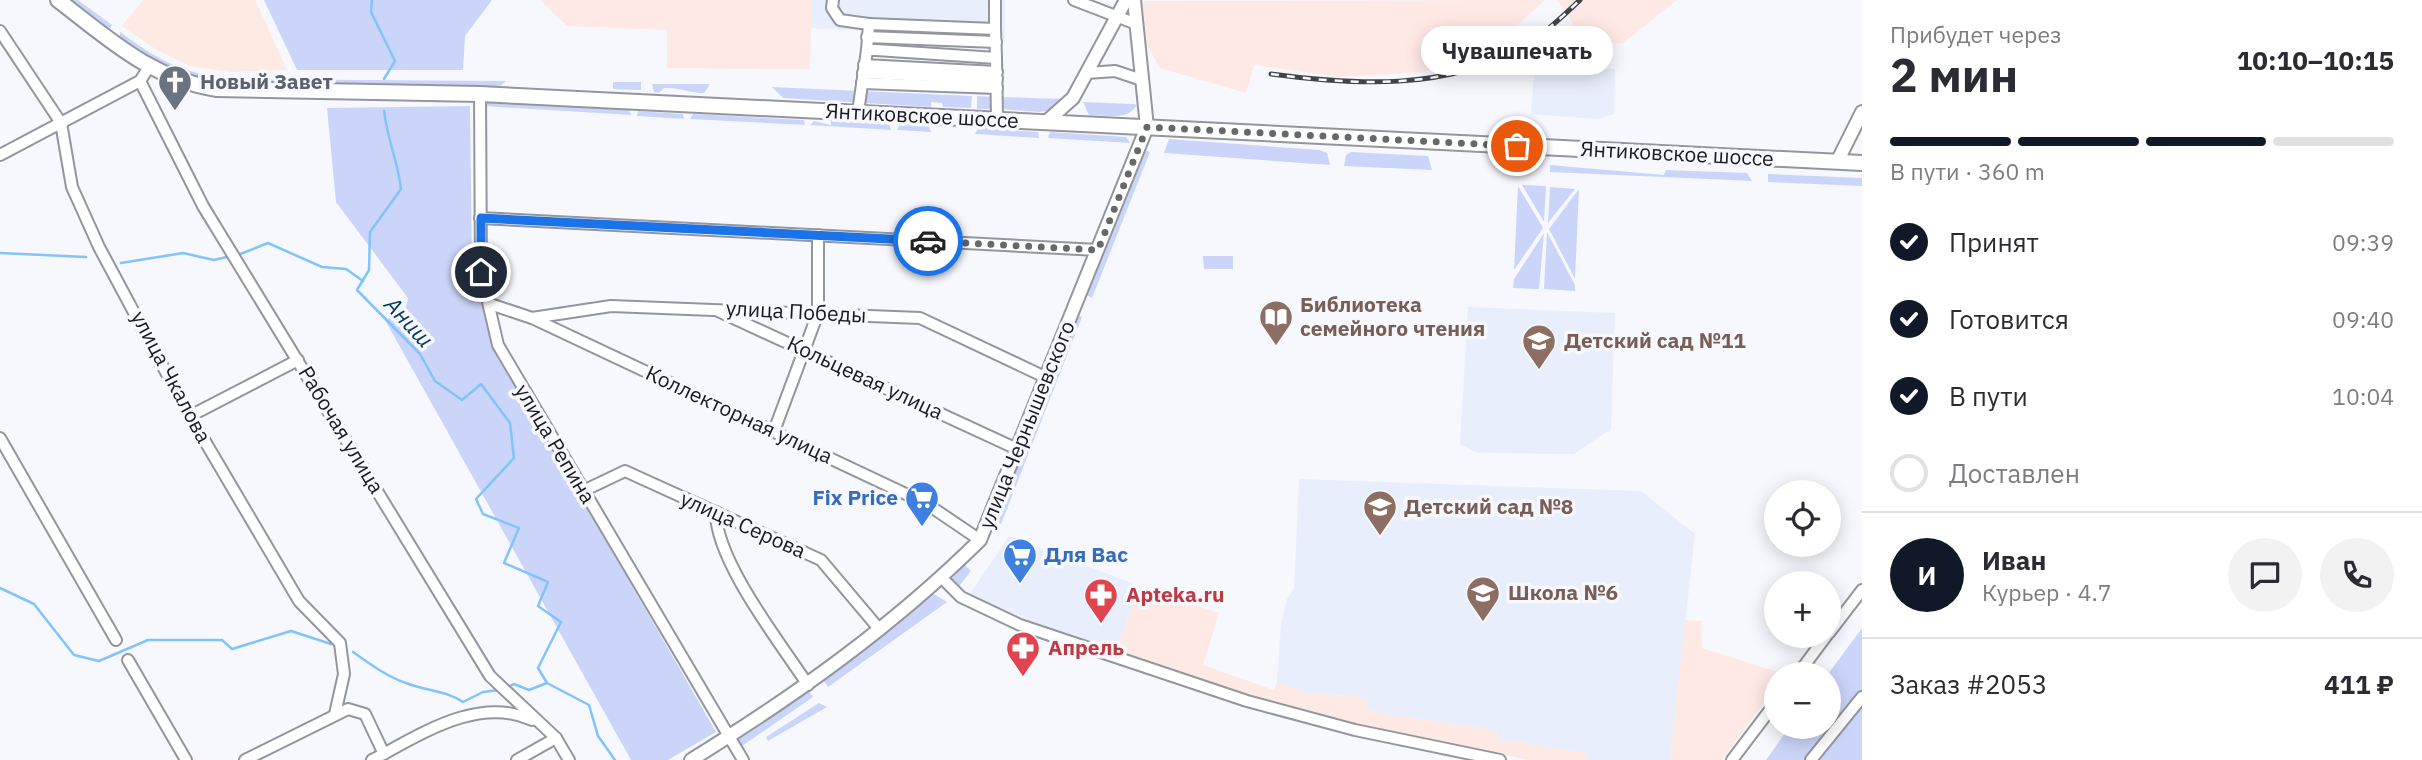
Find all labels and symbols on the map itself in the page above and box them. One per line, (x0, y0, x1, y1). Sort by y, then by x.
callout: Чувашпечать (1421, 27, 1613, 76)
church icon: Новый Завет (156, 63, 194, 112)
place label: Новый Завет (200, 67, 333, 95)
street label: Янтиковское шоссе (825, 96, 1019, 134)
pin (1487, 116, 1547, 176)
street label: Янтиковское шоссе (1580, 134, 1774, 172)
courier (893, 206, 963, 276)
pin (451, 242, 511, 302)
water label: Аниш (378, 289, 441, 353)
place label: Библиотека семейного чтения (1300, 290, 1485, 342)
street label: улица Победы (725, 293, 867, 329)
library icon: Библиотека семейного чтения (1257, 298, 1295, 347)
street label: улица Чкалова (125, 306, 218, 448)
street label: улица Чернышевского (972, 316, 1081, 533)
school or university icon: Детский сад №11 (1520, 322, 1558, 371)
place label: Детский сад №11 (1564, 326, 1746, 354)
street label: Кольцевая улица (783, 329, 948, 426)
street label: Коллекторная улица (641, 358, 837, 470)
street label: Рабочая улица (293, 360, 391, 499)
street label: улица Репина (509, 378, 603, 509)
supermarket icon: Fix Price (903, 479, 941, 528)
place label: Fix Price (812, 483, 898, 511)
street label: улица Серова (676, 484, 811, 564)
school or university icon: Детский сад №8 (1361, 488, 1399, 537)
place label: Детский сад №8 (1404, 492, 1573, 520)
supermarket icon: Для Вас (1001, 536, 1039, 585)
place label: Для Вас (1044, 540, 1128, 568)
school or university icon: Школа №6 (1464, 574, 1502, 623)
pharmacy icon: Apteka.ru (1082, 576, 1120, 625)
place label: Школа №6 (1508, 578, 1618, 606)
place label: Apteka.ru (1126, 580, 1225, 608)
pharmacy icon: Апрель (1004, 629, 1042, 678)
place label: Апрель (1048, 633, 1124, 661)

